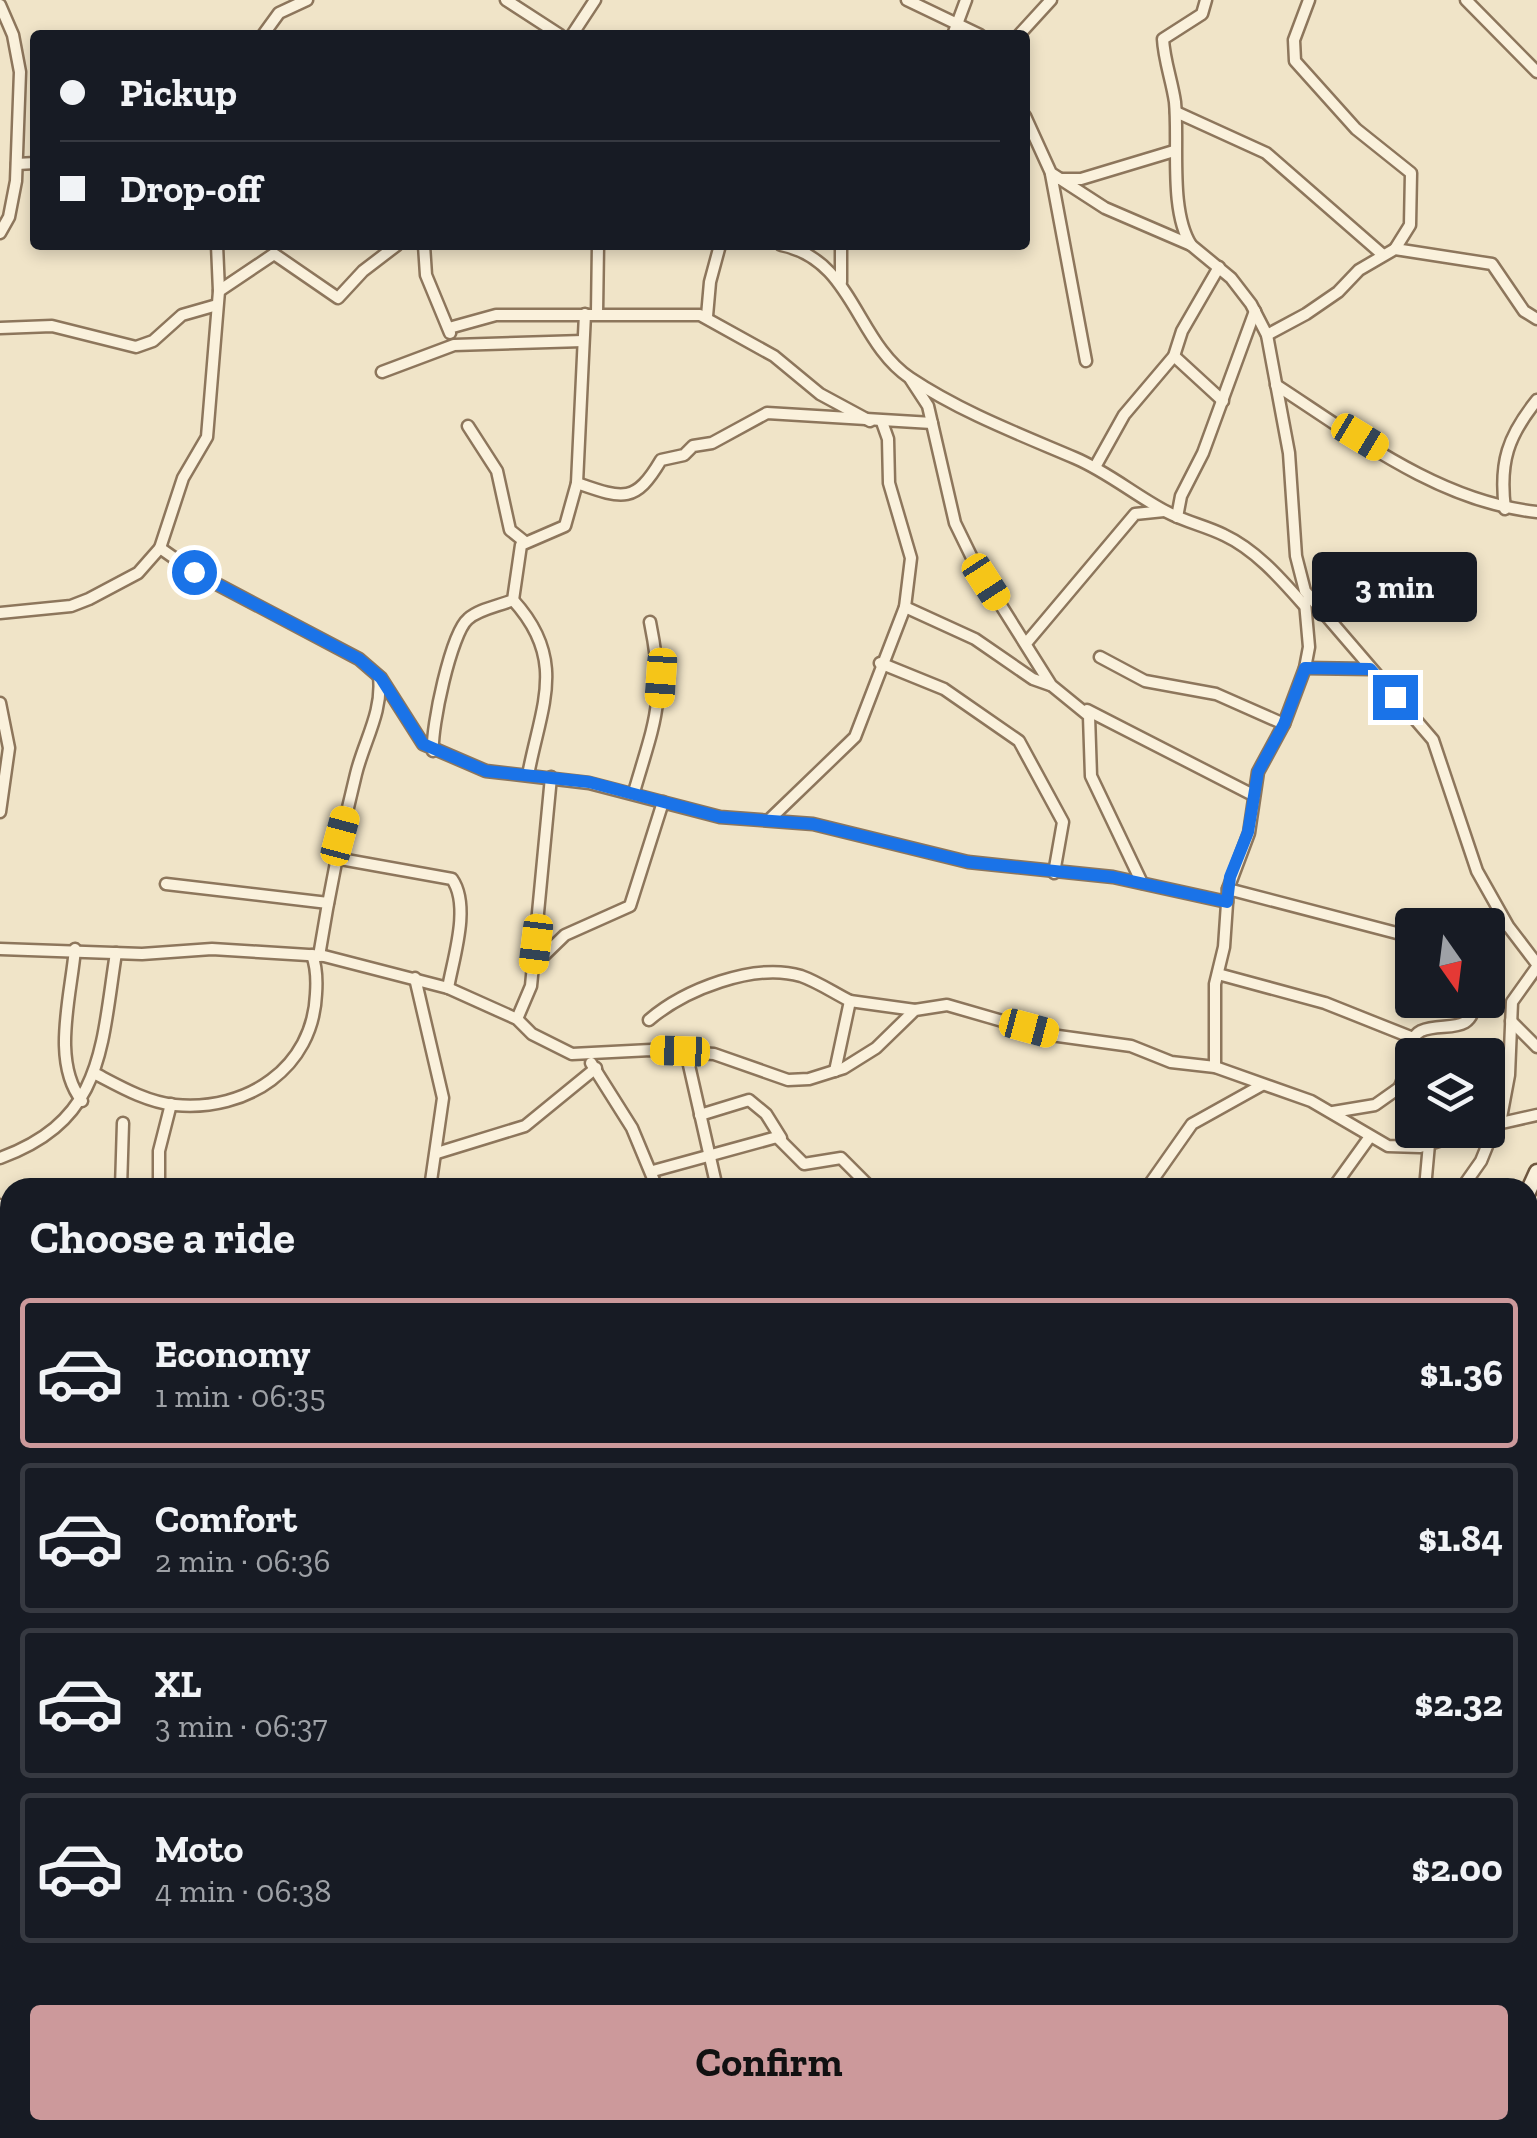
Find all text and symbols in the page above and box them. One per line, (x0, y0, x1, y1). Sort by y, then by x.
text: Pickup (120, 70, 237, 116)
text: Drop-off (120, 166, 261, 212)
car (1327, 409, 1393, 465)
car (957, 549, 1015, 615)
route start (172, 550, 217, 595)
callout: 3 min (1312, 552, 1478, 622)
text: 3 min (1355, 568, 1434, 606)
car (644, 647, 678, 709)
route end (1373, 675, 1418, 720)
car (318, 803, 362, 869)
north arrow (1395, 908, 1505, 1018)
map controls (1395, 908, 1505, 1148)
car (517, 912, 555, 976)
car (996, 1006, 1062, 1050)
car (649, 1035, 711, 1067)
button: layers (1395, 1038, 1505, 1148)
text: Choose a ride (30, 1211, 295, 1265)
icon: car (35, 1328, 125, 1418)
text: Economy (155, 1331, 310, 1377)
text: $1.36 (1420, 1350, 1503, 1396)
text: 1 min · 06:35 (155, 1377, 326, 1415)
icon: car (35, 1493, 125, 1583)
text: Comfort (155, 1496, 297, 1542)
text: $1.84 (1418, 1515, 1503, 1561)
text: 2 min · 06:36 (155, 1542, 330, 1580)
icon: car (35, 1658, 125, 1748)
text: XL (155, 1661, 202, 1707)
text: $2.32 (1415, 1680, 1503, 1726)
text: 3 min · 06:37 (155, 1707, 328, 1745)
icon: car (35, 1823, 125, 1913)
text: Moto (155, 1826, 243, 1872)
text: $2.00 (1411, 1845, 1503, 1891)
text: 4 min · 06:38 (155, 1872, 331, 1910)
button: Confirm (30, 2005, 1508, 2120)

